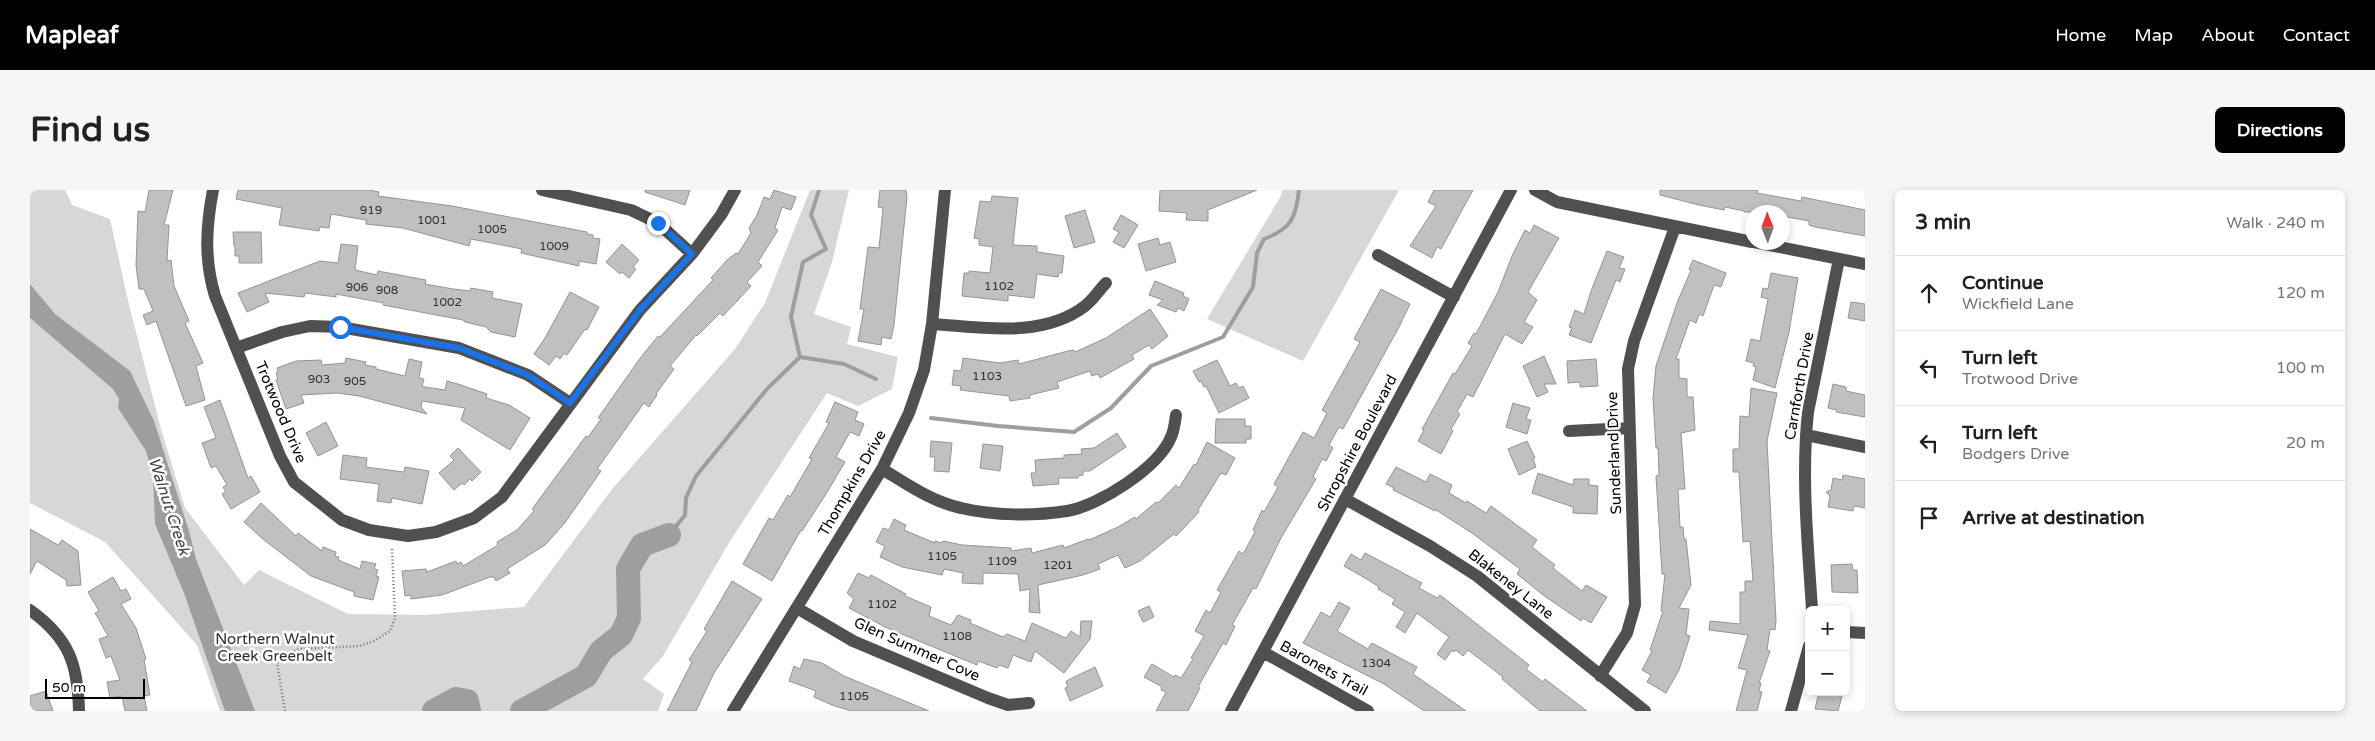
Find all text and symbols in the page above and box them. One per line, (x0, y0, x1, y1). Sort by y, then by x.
text: Mapleaf (25, 21, 119, 50)
text: Home (2055, 24, 2106, 46)
text: Map (2134, 24, 2173, 46)
text: About (2201, 24, 2255, 46)
text: Contact (2283, 24, 2350, 46)
button: Directions (2215, 107, 2345, 153)
text: Find us (30, 109, 150, 151)
house number: 919 (360, 203, 382, 217)
north arrow (1745, 205, 1790, 250)
text: 3 min (1915, 210, 1971, 235)
route end (647, 212, 670, 235)
house number: 1001 (417, 213, 447, 227)
text: Walk · 240 m (2226, 213, 2325, 233)
house number: 1005 (477, 222, 507, 236)
house number: 1009 (539, 239, 569, 253)
text: Continue (1962, 272, 2044, 294)
house number: 1102 (984, 279, 1014, 293)
icon: ahead (1915, 279, 1943, 307)
house number: 906 (346, 280, 368, 294)
house number: 908 (376, 283, 398, 297)
text: 120 m (2276, 283, 2325, 303)
text: Wickfield Lane (1962, 294, 2074, 314)
house number: 1002 (432, 295, 462, 309)
route start (329, 316, 352, 339)
street label: Carnforth Drive (1781, 331, 1817, 441)
text: Turn left (1962, 347, 2038, 369)
icon: left (1915, 354, 1943, 382)
street label: Trotwood Drive (251, 358, 311, 466)
text: 100 m (2276, 358, 2325, 378)
house number: 1103 (972, 369, 1002, 383)
text: Trotwood Drive (1962, 369, 2078, 389)
house number: 903 (308, 372, 330, 386)
street label: Shropshire Boulevard (1313, 372, 1401, 514)
house number: 905 (344, 374, 366, 388)
street label: Sunderland Drive (1603, 391, 1625, 515)
text: Turn left (1962, 422, 2038, 444)
street label: Thompkins Drive (814, 427, 890, 539)
icon: left (1915, 429, 1943, 457)
text: 20 m (2286, 433, 2325, 453)
text: Bodgers Drive (1962, 444, 2069, 464)
water label: Walnut Creek (144, 455, 195, 559)
icon: arrive (1915, 504, 1943, 532)
text: Arrive at destination (1962, 507, 2145, 529)
street label: Blakeney Lane (1465, 545, 1557, 623)
house number: 1105 (927, 549, 957, 563)
house number: 1109 (987, 554, 1017, 568)
house number: 1201 (1043, 558, 1073, 572)
house number: 1102 (867, 597, 897, 611)
map controls (1805, 606, 1850, 696)
button: + (1805, 606, 1850, 651)
street label: Glen Summer Cove (851, 613, 983, 685)
house number: 1108 (942, 629, 972, 643)
park label: Northern Walnut Creek Greenbelt (215, 630, 335, 665)
street label: Baronets Trail (1277, 636, 1371, 700)
button: − (1805, 651, 1850, 696)
house number: 1304 (1361, 656, 1392, 670)
scale bar (45, 676, 145, 699)
text: 50 m (52, 679, 86, 696)
house number: 1105 (839, 689, 869, 703)

